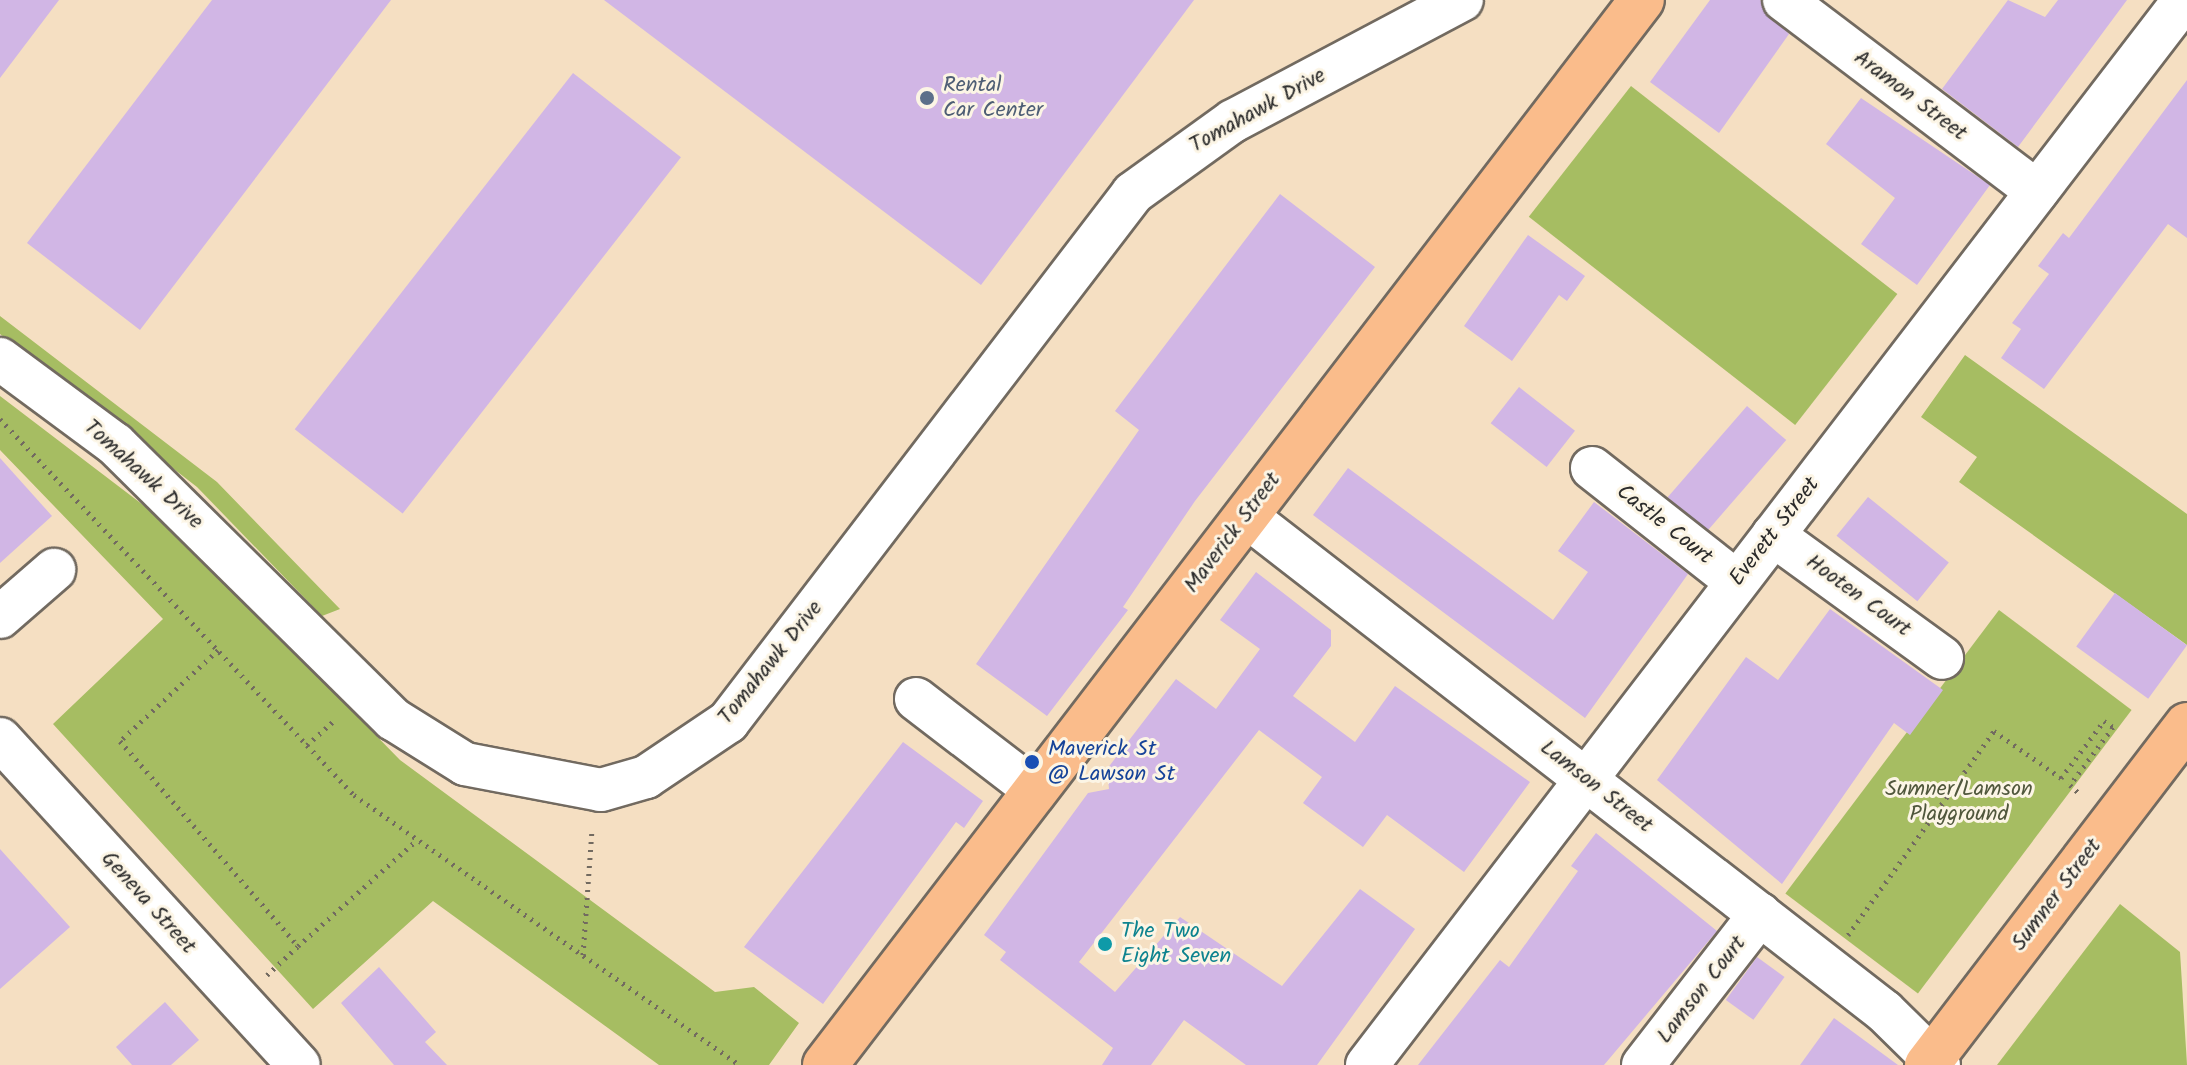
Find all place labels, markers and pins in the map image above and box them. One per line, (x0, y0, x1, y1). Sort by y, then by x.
place label: Rental Car Center (943, 72, 1043, 124)
marker: Rental Car Center (918, 89, 936, 107)
place label: Maverick St @ Lawson St (1048, 736, 1175, 788)
marker: Maverick St @ Lawson St (1023, 753, 1041, 771)
place label: The Two Eight Seven (1121, 918, 1231, 970)
marker: The Two Eight Seven (1096, 935, 1114, 953)

